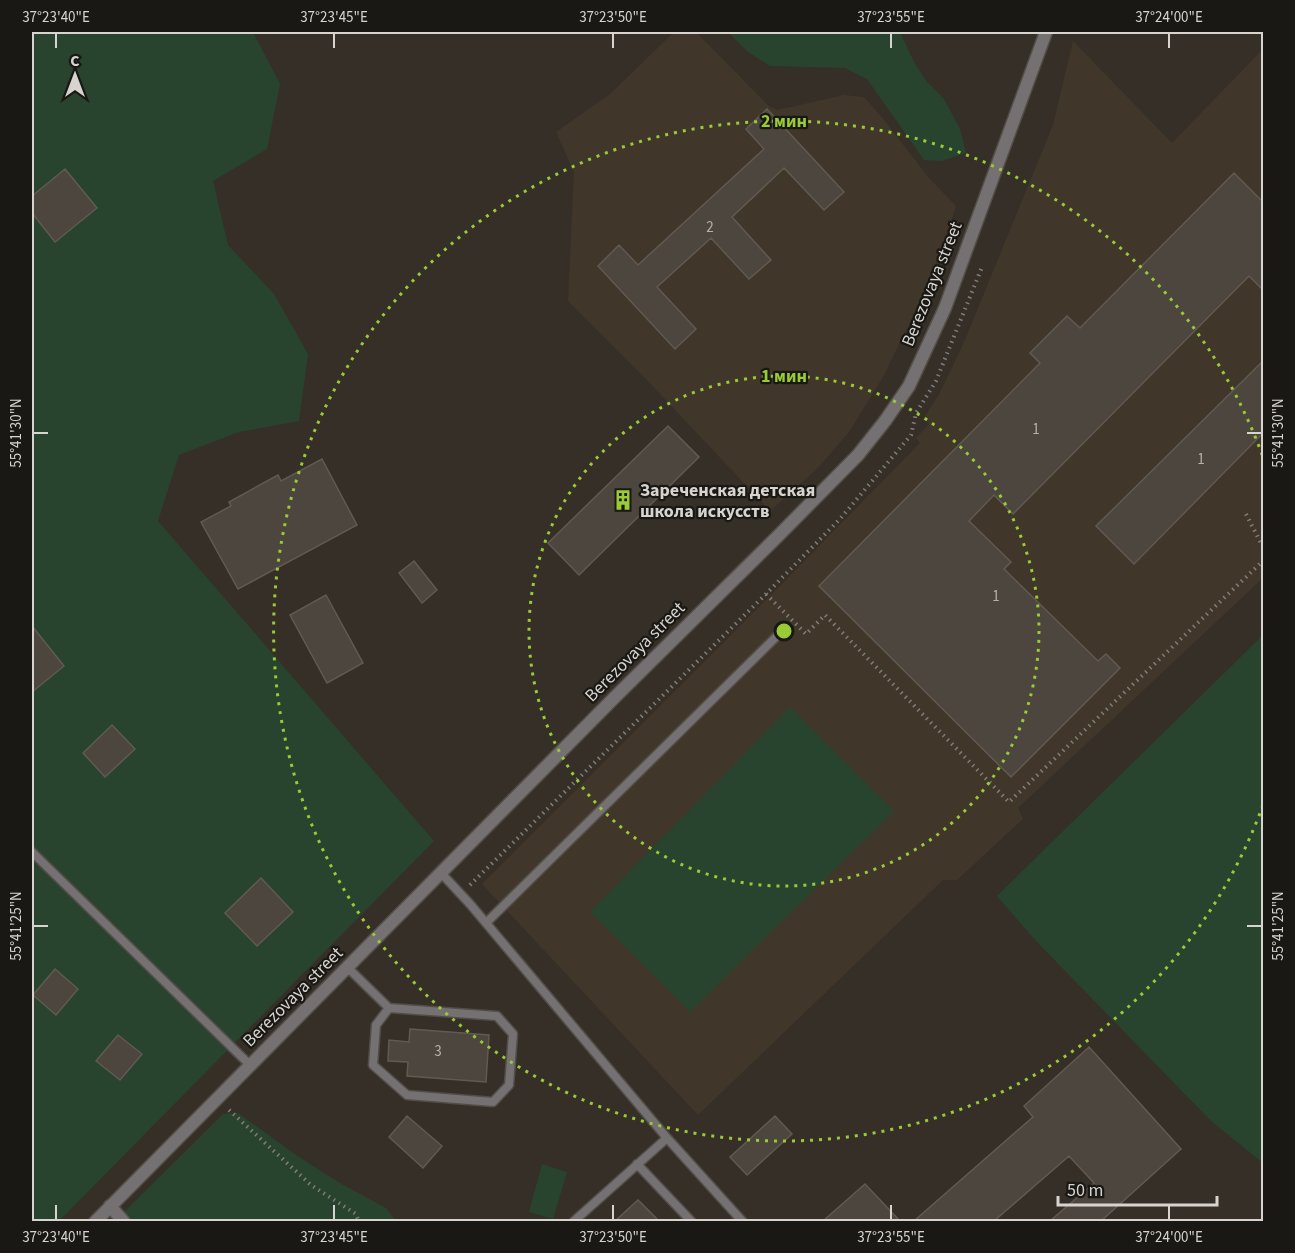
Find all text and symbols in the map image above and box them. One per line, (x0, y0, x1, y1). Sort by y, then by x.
text: 37°23'40"E (22, 7, 90, 28)
text: 37°23'45"E (300, 7, 368, 28)
text: 37°23'50"E (579, 7, 647, 28)
text: 37°23'55"E (857, 7, 925, 28)
text: 37°24'00"E (1135, 7, 1203, 28)
north arrow (45, 45, 105, 105)
text: С (70, 50, 80, 72)
text: 2 мин (761, 109, 807, 134)
house number: 2 (706, 217, 714, 238)
street label: Berezovaya street (896, 218, 968, 350)
text: 1 мин (761, 364, 807, 389)
text: 55°41'30"N (6, 398, 27, 468)
text: 55°41'30"N (1268, 398, 1289, 468)
house number: 1 (1032, 419, 1040, 440)
house number: 1 (1197, 449, 1205, 470)
place label: Зареченская детская школа искусств (640, 478, 815, 524)
building icon: Зареченская детская школа искусств (611, 488, 635, 512)
house number: 1 (992, 586, 1000, 607)
street label: Berezovaya street (579, 596, 691, 708)
centre of rings (774, 621, 794, 641)
text: 55°41'25"N (6, 891, 27, 961)
text: 55°41'25"N (1268, 891, 1289, 961)
street label: Berezovaya street (237, 941, 349, 1053)
house number: 3 (434, 1041, 442, 1062)
scale bar (1058, 1169, 1217, 1207)
text: 50 m (1067, 1178, 1103, 1203)
text: 37°23'40"E (22, 1227, 90, 1248)
text: 37°23'45"E (300, 1227, 368, 1248)
text: 37°23'50"E (579, 1227, 647, 1248)
text: 37°23'55"E (857, 1227, 925, 1248)
text: 37°24'00"E (1135, 1227, 1203, 1248)

